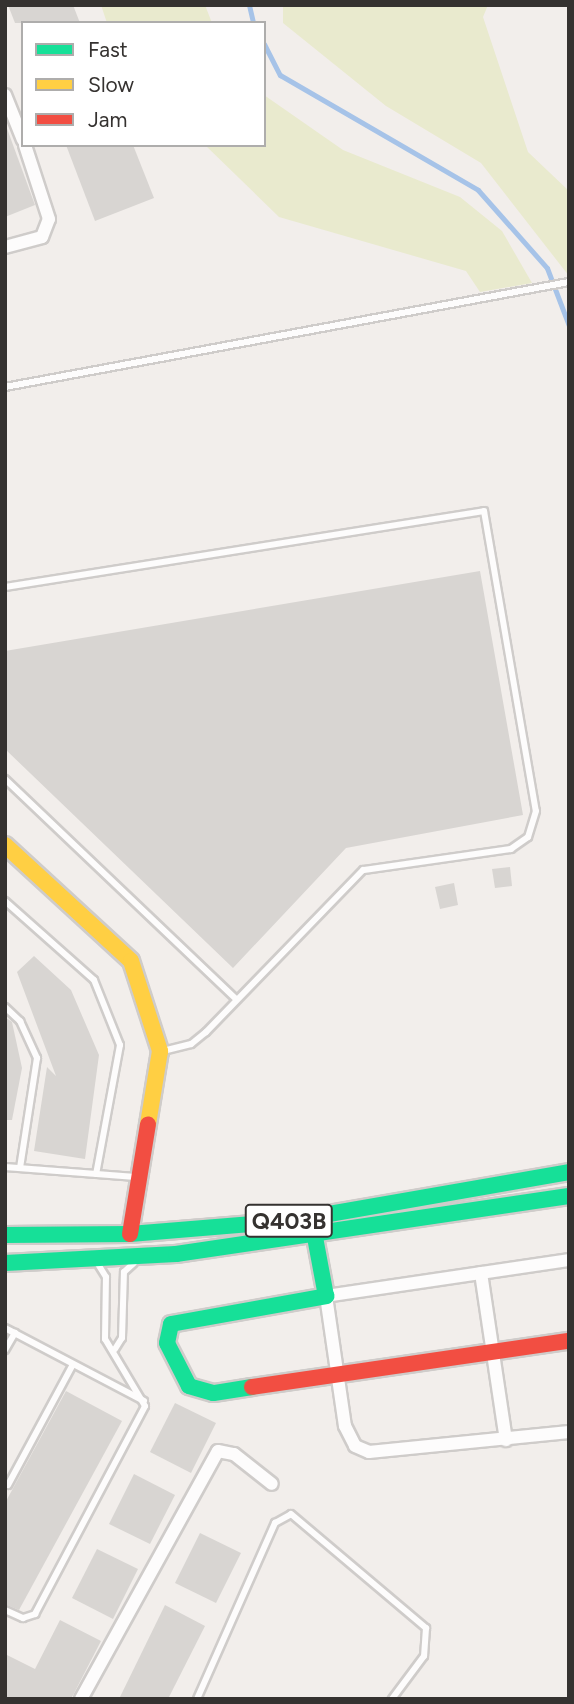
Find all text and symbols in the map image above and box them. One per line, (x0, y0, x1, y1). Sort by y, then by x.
legend (21, 21, 266, 147)
text: Fast (88, 37, 128, 62)
text: Slow (88, 72, 134, 97)
text: Jam (88, 107, 127, 132)
road number: Q403B (244, 1202, 334, 1240)

